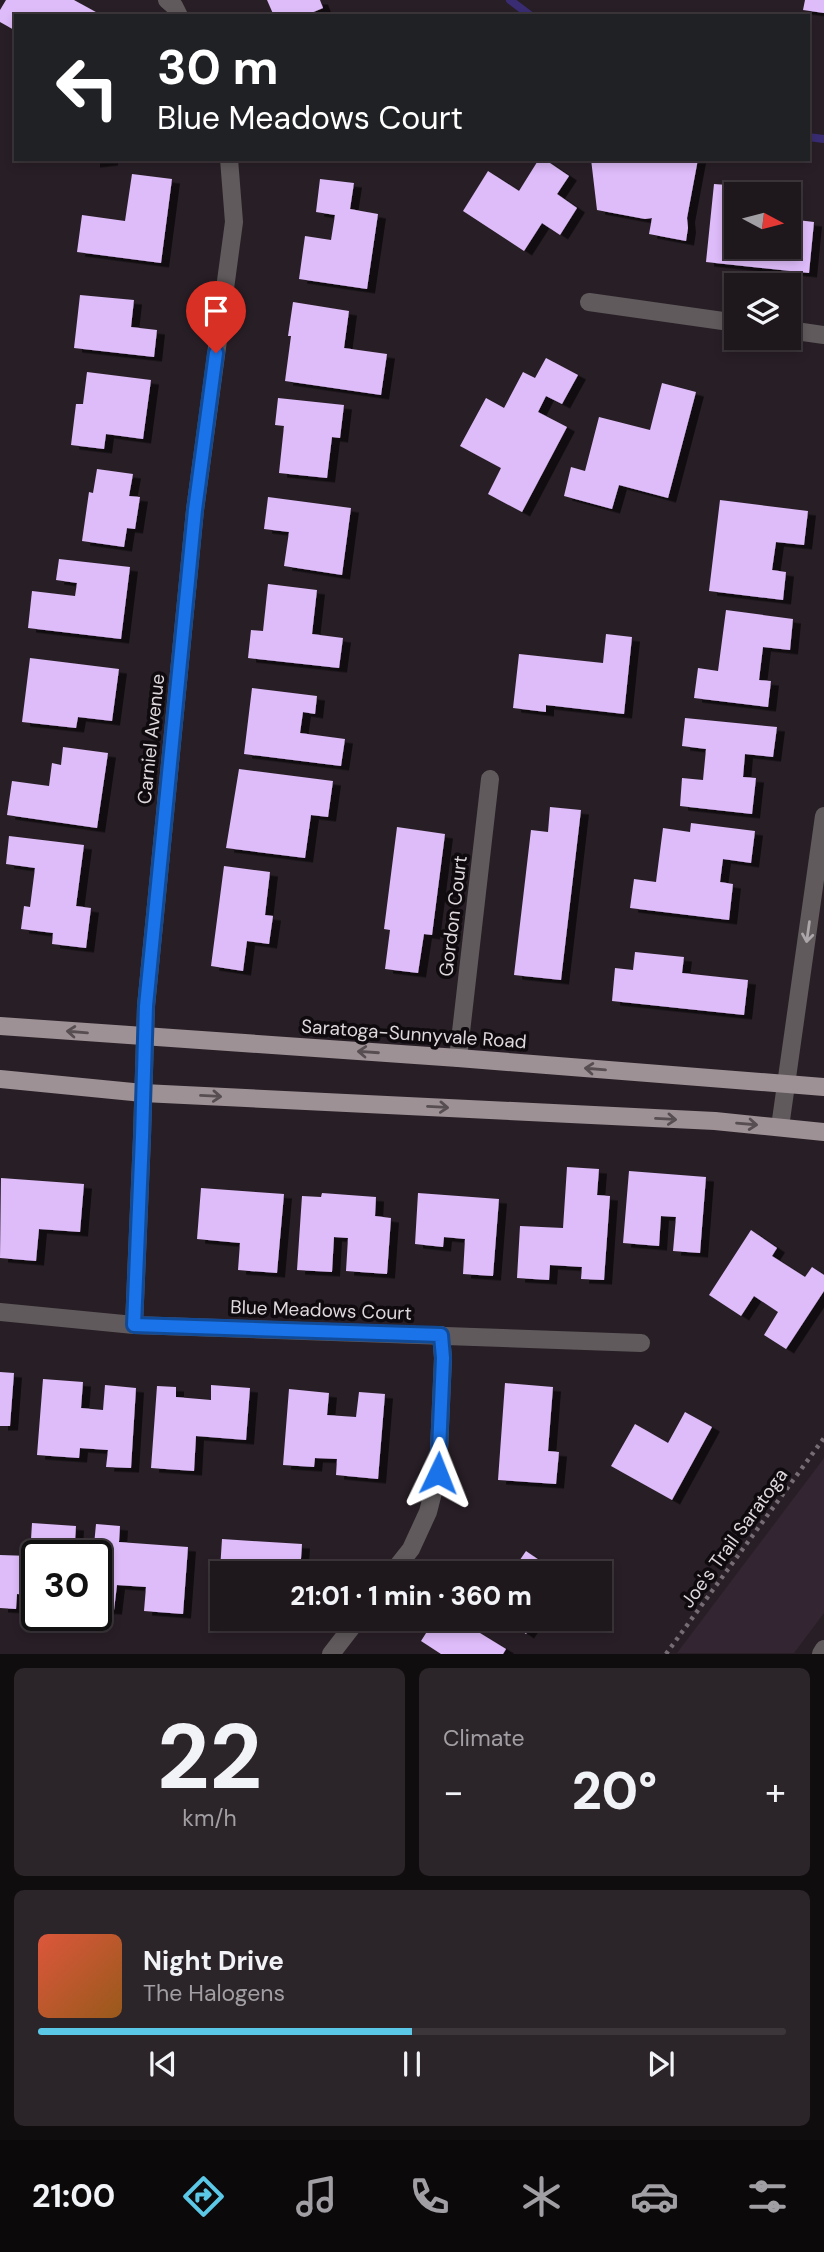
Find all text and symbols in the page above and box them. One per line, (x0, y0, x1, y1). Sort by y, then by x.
text: 30 m (157, 35, 279, 99)
icon: left (42, 42, 133, 133)
text: Blue Meadows Court (157, 97, 463, 139)
north arrow (724, 182, 802, 259)
map controls (724, 182, 801, 350)
button: layers (724, 273, 801, 350)
pin (186, 281, 246, 353)
icon: arrive (197, 292, 235, 330)
street label: Carniel Avenue (132, 672, 170, 806)
street label: Gordon Court (433, 854, 473, 978)
one-way arrow (801, 920, 814, 943)
street label: Saratoga-Sunnyvale Road (300, 1014, 528, 1054)
one-way arrow (66, 1025, 88, 1038)
one-way arrow (358, 1045, 380, 1058)
one-way arrow (584, 1062, 607, 1075)
one-way arrow (200, 1090, 222, 1103)
one-way arrow (427, 1101, 450, 1114)
one-way arrow (654, 1112, 677, 1125)
one-way arrow (735, 1118, 758, 1131)
street label: Blue Meadows Court (230, 1294, 412, 1326)
position arrow (401, 1436, 475, 1510)
street label: Joe's Trail Saratoga (675, 1463, 793, 1613)
speed limit sign: 30 (21, 1540, 112, 1631)
text: 21:01 · 1 min · 360 m (290, 1579, 532, 1613)
text: 22 (157, 1698, 262, 1816)
text: Climate (443, 1723, 525, 1753)
text: 20° (572, 1757, 657, 1825)
text: − (443, 1767, 464, 1817)
text: + (765, 1767, 786, 1817)
text: km/h (182, 1803, 237, 1833)
text: Night Drive (143, 1944, 284, 1978)
text: The Halogens (143, 1978, 285, 2008)
icon: previous (144, 2045, 182, 2083)
icon: pause (393, 2045, 431, 2083)
icon: next (642, 2045, 680, 2083)
icon: directions (179, 2172, 228, 2221)
icon: music (292, 2172, 341, 2221)
icon: phone (405, 2172, 454, 2221)
icon: climate (517, 2172, 566, 2221)
icon: car (630, 2172, 679, 2221)
icon: filters (743, 2172, 792, 2221)
text: 21:00 (32, 2175, 115, 2217)

